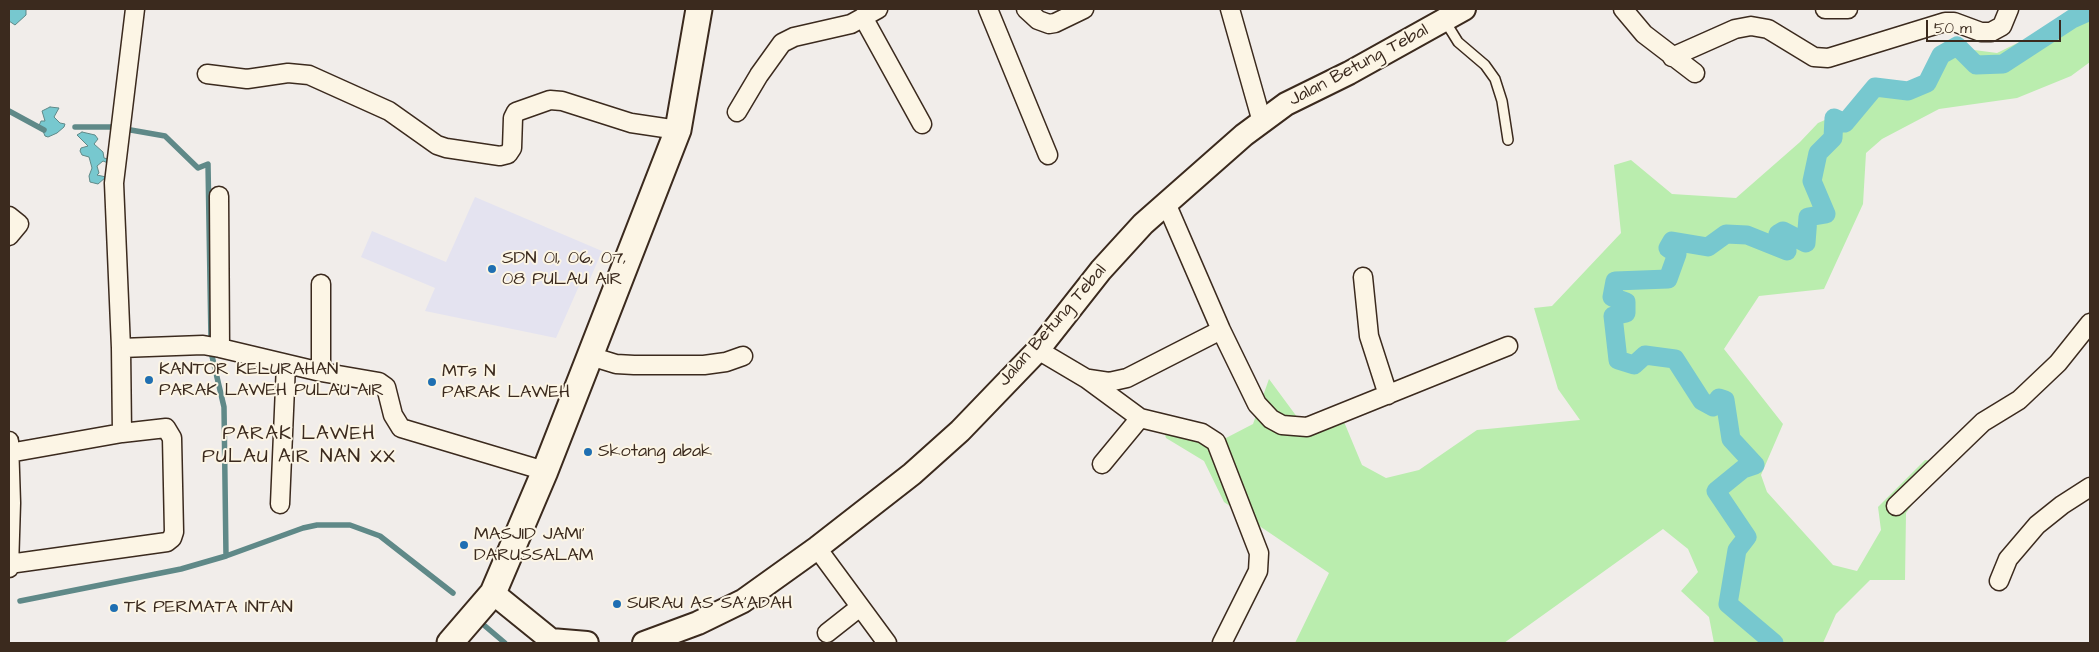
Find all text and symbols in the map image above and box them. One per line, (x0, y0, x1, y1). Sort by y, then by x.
scale bar (1929, 10, 2064, 42)
text: 50 m (1934, 18, 1972, 39)
street label: Jalan Betung Tebal (1286, 20, 1432, 112)
place label: SDN 01, 06, 07, 08 PULAU AIR (502, 248, 626, 290)
street label: Jalan Betung Tebal (994, 261, 1112, 391)
marker: SDN 01, 06, 07, 08 PULAU AIR (486, 263, 498, 275)
place label: KANTOR KELURAHAN PARAK LAWEH PULAU AIR (159, 359, 384, 402)
place label: MTs N PARAK LAWEH (442, 361, 570, 404)
marker: KANTOR KELURAHAN PARAK LAWEH PULAU AIR (143, 374, 155, 386)
marker: MTs N PARAK LAWEH (426, 376, 438, 388)
district label: PARAK LAWEH PULAU AIR NAN XX (200, 423, 398, 470)
place label: Skotang abak (598, 441, 712, 463)
marker: Skotang abak (582, 446, 594, 458)
place label: MASJID JAMI' DARUSSALAM (474, 524, 594, 566)
marker: MASJID JAMI' DARUSSALAM (458, 539, 470, 551)
place label: SURAU AS SA'ADAH (627, 593, 792, 615)
place label: TK PERMATA INTAN (124, 597, 293, 619)
marker: SURAU AS SA'ADAH (611, 598, 623, 610)
marker: TK PERMATA INTAN (108, 602, 120, 614)

